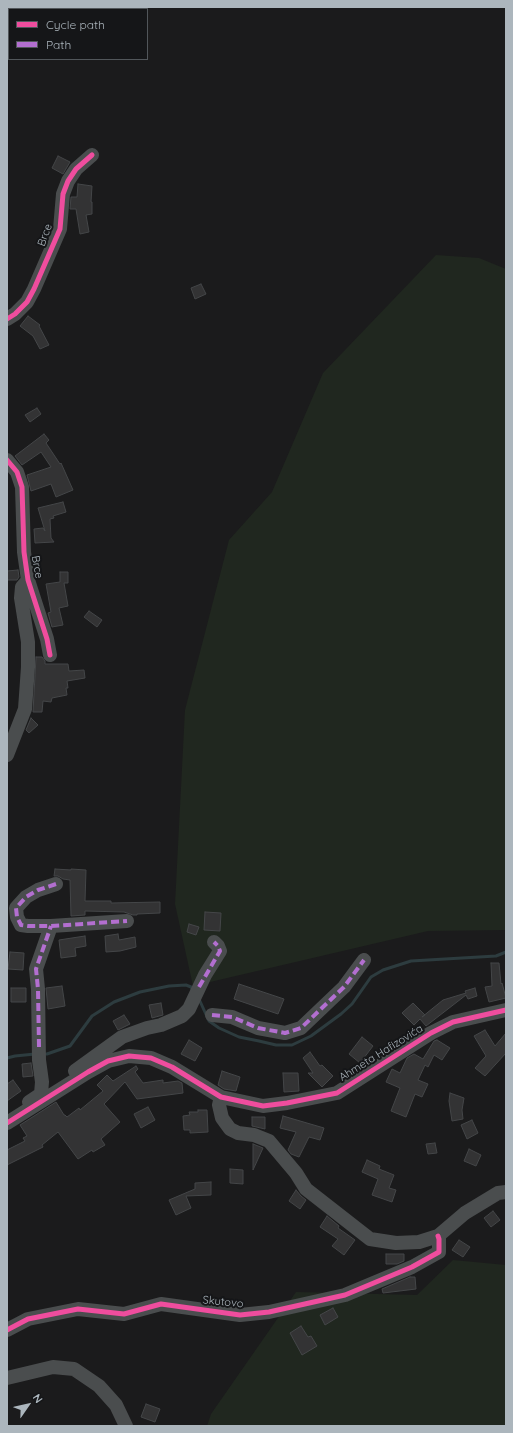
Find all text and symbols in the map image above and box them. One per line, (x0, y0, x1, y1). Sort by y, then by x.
legend (8, 8, 148, 60)
text: Cycle path (46, 17, 105, 32)
text: Path (46, 37, 71, 52)
street label: Brce (35, 222, 55, 248)
street label: Brce (28, 554, 46, 580)
street label: Ahmeta Hafizovića (337, 1022, 425, 1084)
street label: Skutovo (202, 1293, 244, 1311)
north arrow (8, 1385, 48, 1425)
text: N (30, 1391, 46, 1406)

